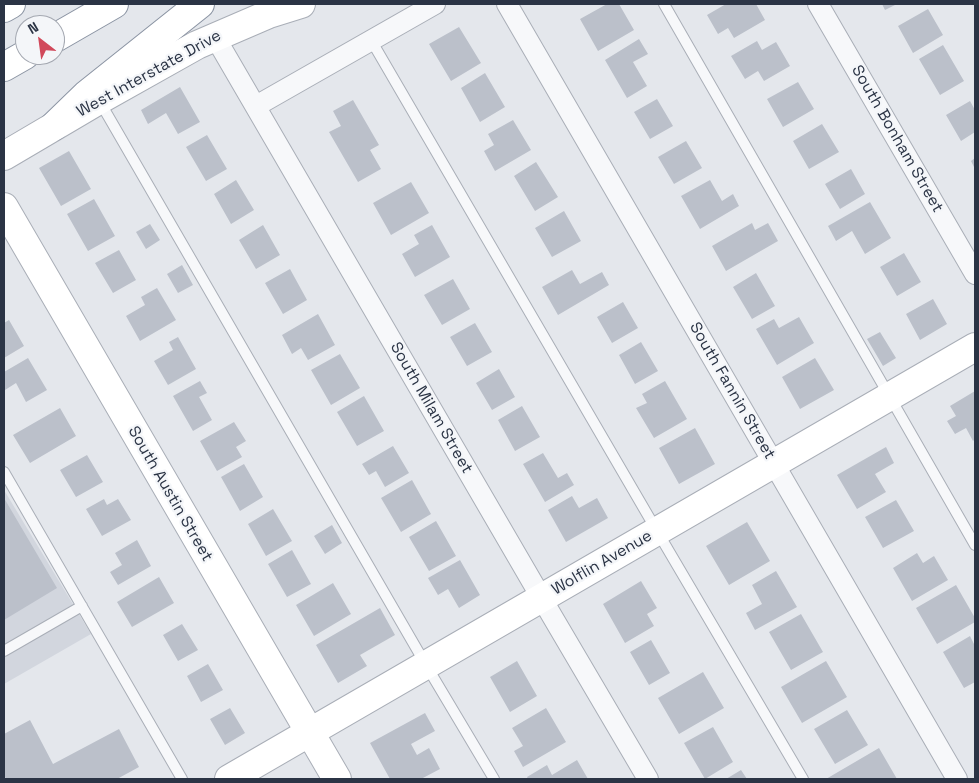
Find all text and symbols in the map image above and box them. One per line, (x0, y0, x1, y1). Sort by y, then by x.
north arrow (15, 15, 65, 65)
text: N (24, 18, 42, 38)
street label: West Interstate Drive (73, 26, 225, 122)
street label: South Bonham Street (847, 62, 947, 216)
street label: South Fannin Street (685, 319, 779, 463)
street label: South Milam Street (386, 339, 476, 477)
street label: South Austin Street (123, 423, 217, 565)
street label: Wolflin Avenue (548, 527, 656, 599)

